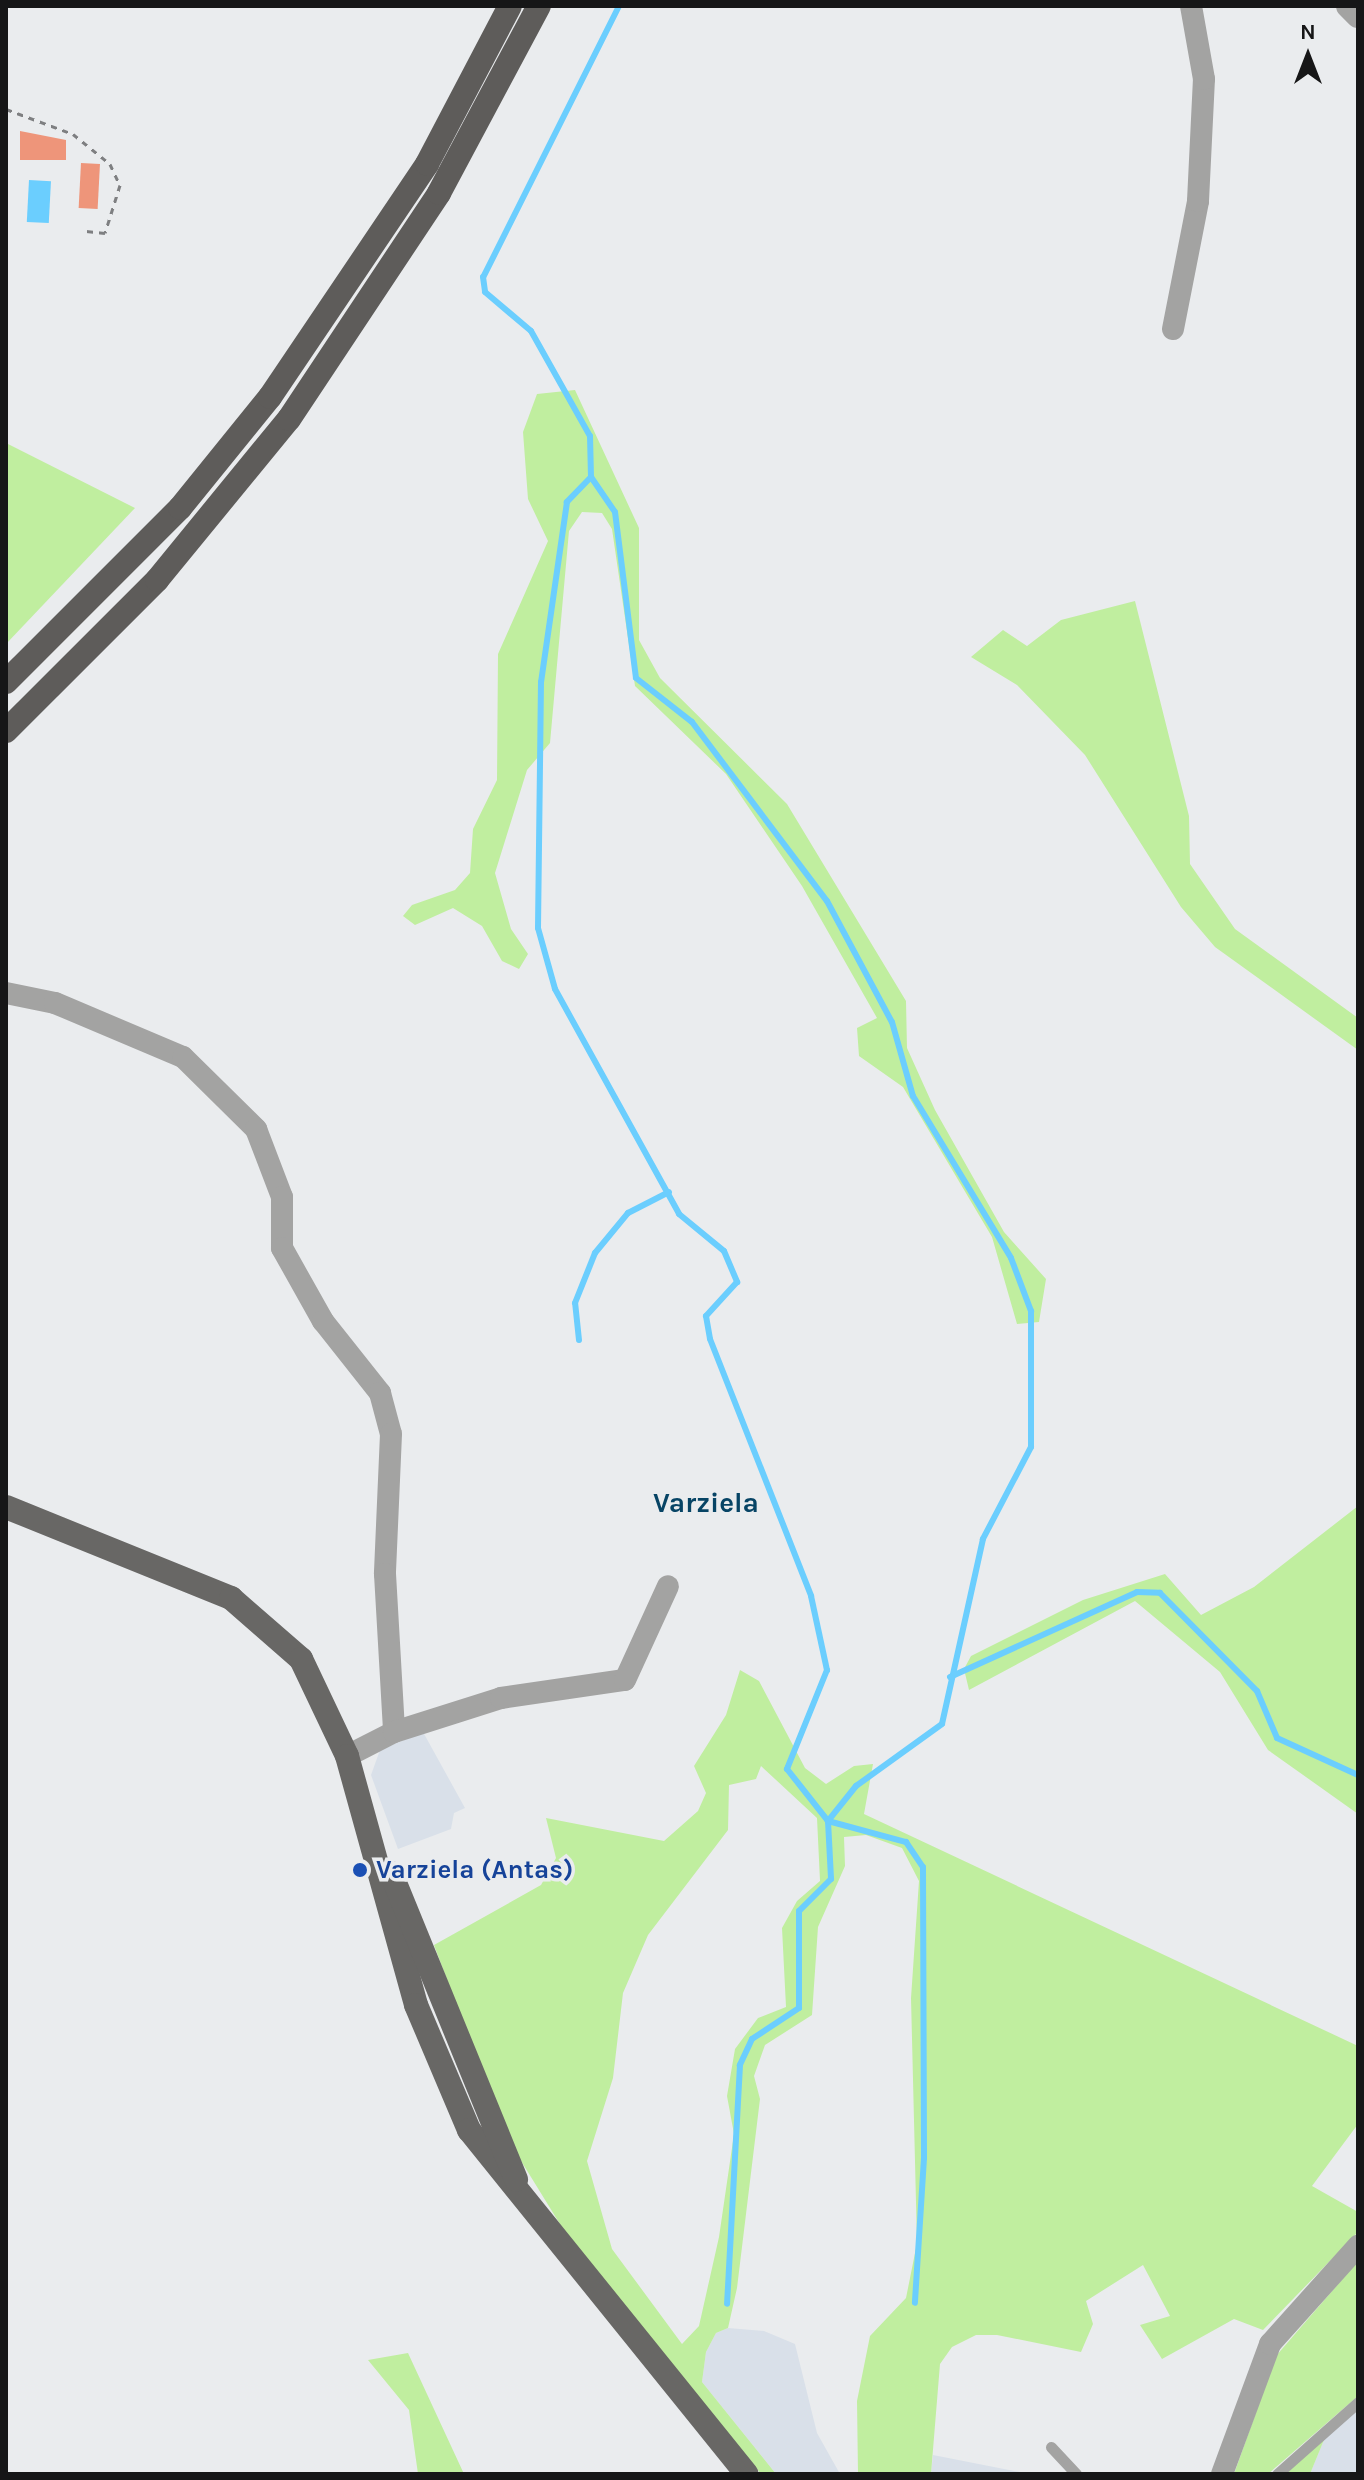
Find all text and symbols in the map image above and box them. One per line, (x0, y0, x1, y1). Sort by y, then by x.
north arrow (1268, 16, 1348, 96)
text: N (1300, 19, 1316, 45)
district label: Varziela (653, 1486, 759, 1520)
place label: Varziela (Antas) (376, 1854, 573, 1886)
marker: Varziela (Antas) (351, 1861, 369, 1879)

